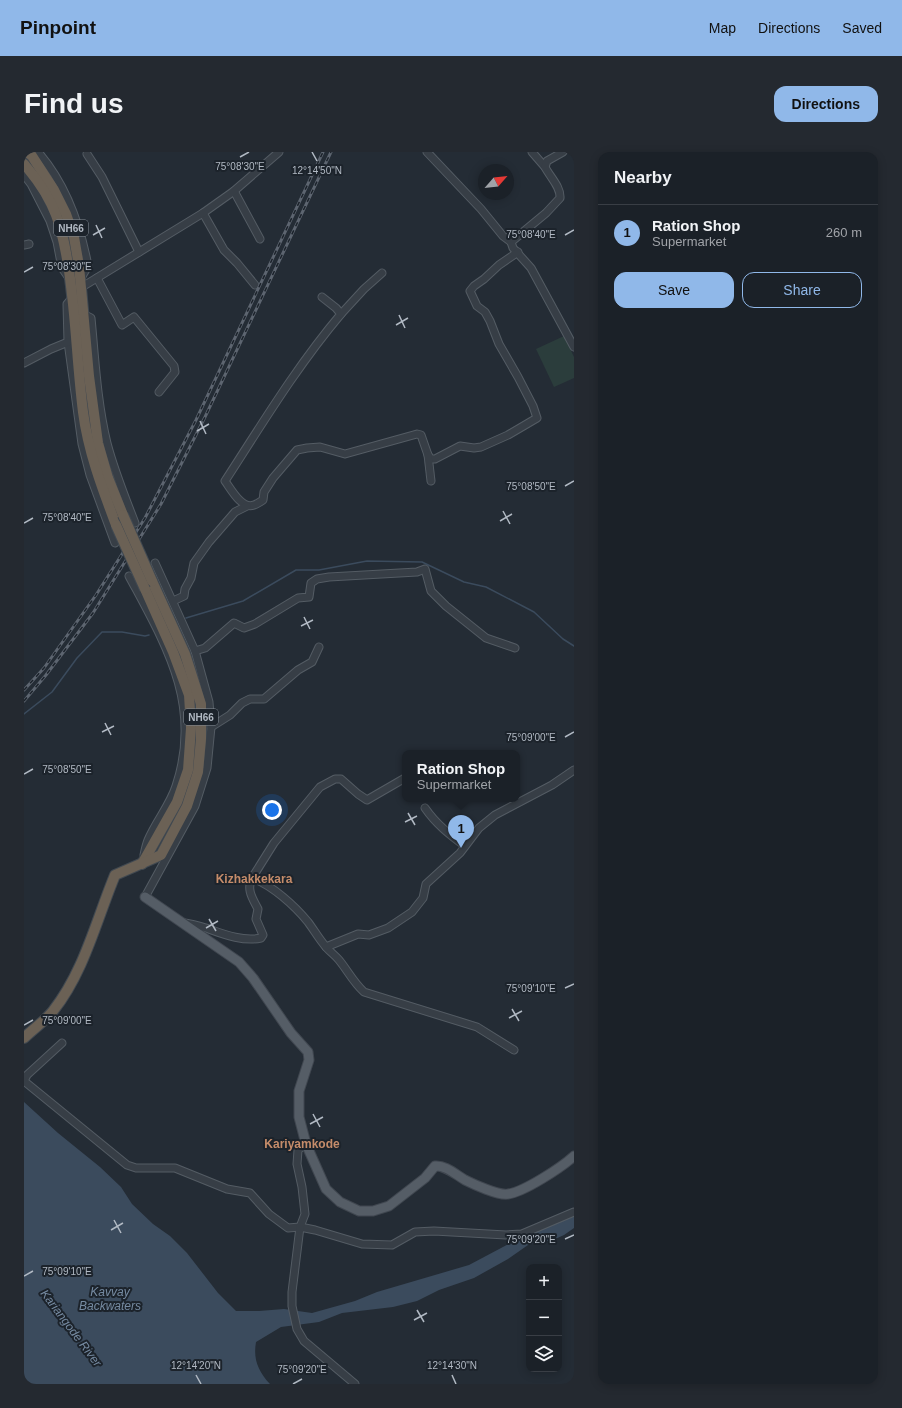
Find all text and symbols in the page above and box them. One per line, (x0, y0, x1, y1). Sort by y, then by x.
text: Pinpoint (20, 17, 96, 38)
text: Map (709, 20, 736, 36)
text: Directions (758, 20, 820, 36)
text: Saved (842, 20, 882, 36)
button: Directions (774, 86, 878, 122)
text: Find us (24, 88, 124, 119)
text: 75°08'30"E (215, 161, 265, 172)
north arrow (478, 164, 514, 200)
text: 12°14'50"N (292, 165, 342, 176)
text: Nearby (614, 168, 672, 187)
text: Ration Shop (652, 217, 740, 234)
road number: NH66 (54, 220, 88, 236)
text: 1 (623, 225, 631, 240)
text: 260 m (826, 225, 862, 240)
text: 75°08'40"E (506, 229, 556, 240)
text: Supermarket (652, 234, 726, 249)
text: 75°08'30"E (42, 261, 92, 272)
button: Save (614, 272, 734, 308)
button: Share (742, 272, 862, 308)
text: 75°08'50"E (506, 481, 556, 492)
text: 75°08'40"E (42, 512, 92, 523)
road number: NH66 (184, 709, 218, 725)
text: 75°09'00"E (506, 732, 556, 743)
popup (402, 750, 520, 802)
text: Ration Shop (417, 760, 505, 777)
text: 75°08'50"E (42, 764, 92, 775)
text: Supermarket (417, 777, 491, 792)
your location (262, 800, 282, 820)
pin: 1 (448, 815, 474, 848)
district label: Kizhakkekara (216, 872, 293, 886)
text: 75°09'10"E (506, 983, 556, 994)
text: 75°09'00"E (42, 1015, 92, 1026)
district label: Kariyamkode (264, 1137, 340, 1151)
text: 75°09'20"E (506, 1234, 556, 1245)
map controls (526, 1264, 562, 1372)
button: + (526, 1264, 562, 1300)
text: 75°09'10"E (42, 1266, 92, 1277)
water label: Kavvay Backwaters (79, 1285, 141, 1313)
water label: Kariangode River (38, 1287, 105, 1370)
button: − (526, 1300, 562, 1336)
button: layers (526, 1336, 562, 1372)
text: 12°14'20"N (171, 1360, 221, 1371)
text: 12°14'30"N (427, 1360, 477, 1371)
text: 75°09'20"E (277, 1364, 327, 1375)

